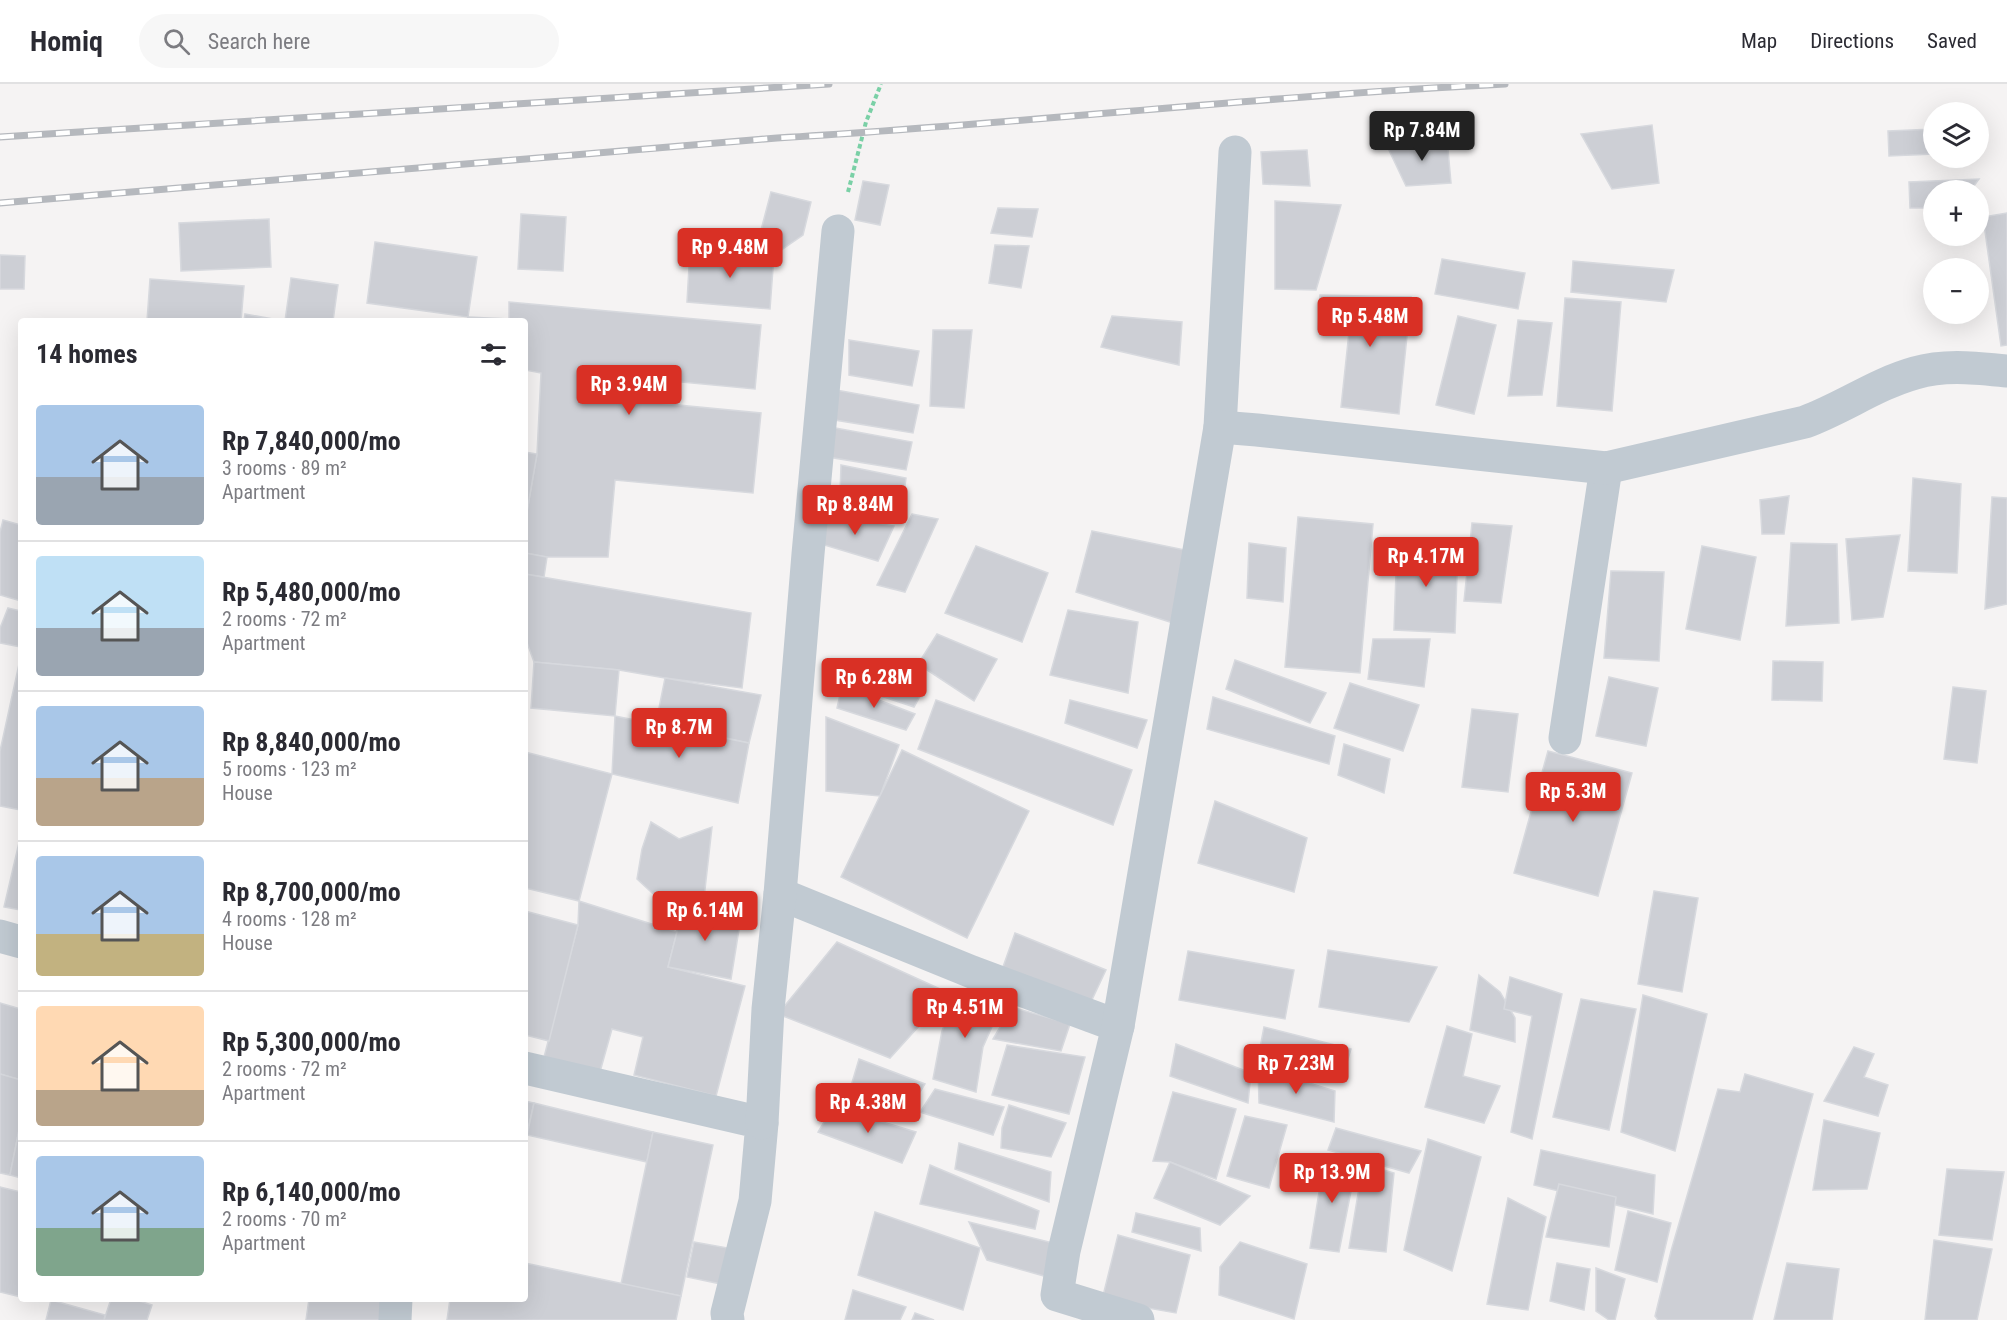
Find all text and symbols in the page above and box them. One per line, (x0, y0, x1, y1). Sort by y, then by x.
search box (139, 14, 559, 68)
text: Homiq (30, 25, 103, 58)
icon: search (160, 25, 193, 58)
text: Search here (208, 29, 310, 54)
text: Map (1741, 29, 1777, 53)
text: Directions (1810, 29, 1894, 53)
text: Saved (1927, 29, 1977, 53)
map controls (1923, 102, 1989, 324)
button: layers (1923, 102, 1989, 168)
pin: Rp 7.84M (1360, 111, 1484, 162)
text: Rp 7.84M (1384, 118, 1460, 142)
button: + (1923, 180, 1989, 246)
pin: Rp 9.48M (668, 228, 792, 279)
text: Rp 9.48M (692, 235, 768, 259)
button: − (1923, 258, 1989, 324)
pin: Rp 5.48M (1308, 297, 1432, 348)
text: Rp 5.48M (1332, 304, 1408, 328)
icon: filters (477, 338, 510, 371)
text: 14 homes (36, 339, 138, 369)
pin: Rp 3.94M (567, 365, 691, 416)
text: Rp 3.94M (591, 372, 667, 396)
text: Rp 7,840,000/mo (222, 426, 401, 456)
icon: home (84, 429, 156, 501)
text: 3 rooms · 89 m² (222, 456, 347, 480)
text: Apartment (222, 480, 306, 504)
pin: Rp 8.84M (793, 485, 917, 536)
text: Rp 8.84M (817, 492, 893, 516)
pin: Rp 4.17M (1364, 537, 1488, 588)
text: Rp 4.17M (1388, 544, 1464, 568)
text: Rp 5,480,000/mo (222, 577, 401, 607)
icon: home (84, 580, 156, 652)
text: 2 rooms · 72 m² (222, 607, 347, 631)
text: Apartment (222, 631, 306, 655)
pin: Rp 6.28M (812, 658, 936, 709)
text: Rp 6.28M (836, 665, 912, 689)
pin: Rp 8.7M (624, 708, 734, 759)
text: Rp 8.7M (646, 715, 712, 739)
text: Rp 8,840,000/mo (222, 727, 401, 757)
icon: home (84, 730, 156, 802)
text: 5 rooms · 123 m² (222, 757, 357, 781)
pin: Rp 5.3M (1518, 772, 1628, 823)
text: Rp 5.3M (1540, 779, 1606, 803)
text: House (222, 781, 273, 805)
text: Rp 8,700,000/mo (222, 877, 401, 907)
icon: home (84, 880, 156, 952)
pin: Rp 6.14M (643, 891, 767, 942)
text: Rp 6.14M (667, 898, 743, 922)
text: 4 rooms · 128 m² (222, 907, 357, 931)
text: House (222, 931, 273, 955)
pin: Rp 4.51M (903, 988, 1027, 1039)
text: Rp 4.51M (927, 995, 1003, 1019)
text: Rp 5,300,000/mo (222, 1027, 401, 1057)
icon: home (84, 1030, 156, 1102)
pin: Rp 7.23M (1234, 1044, 1358, 1095)
text: Rp 7.23M (1258, 1051, 1334, 1075)
text: 2 rooms · 72 m² (222, 1057, 347, 1081)
text: Apartment (222, 1081, 306, 1105)
pin: Rp 4.38M (806, 1083, 930, 1134)
text: Rp 4.38M (830, 1090, 906, 1114)
pin: Rp 13.9M (1270, 1153, 1394, 1204)
text: Rp 13.9M (1294, 1160, 1370, 1184)
text: Rp 6,140,000/mo (222, 1177, 401, 1207)
icon: home (84, 1180, 156, 1252)
text: 2 rooms · 70 m² (222, 1207, 347, 1231)
text: Apartment (222, 1231, 306, 1255)

